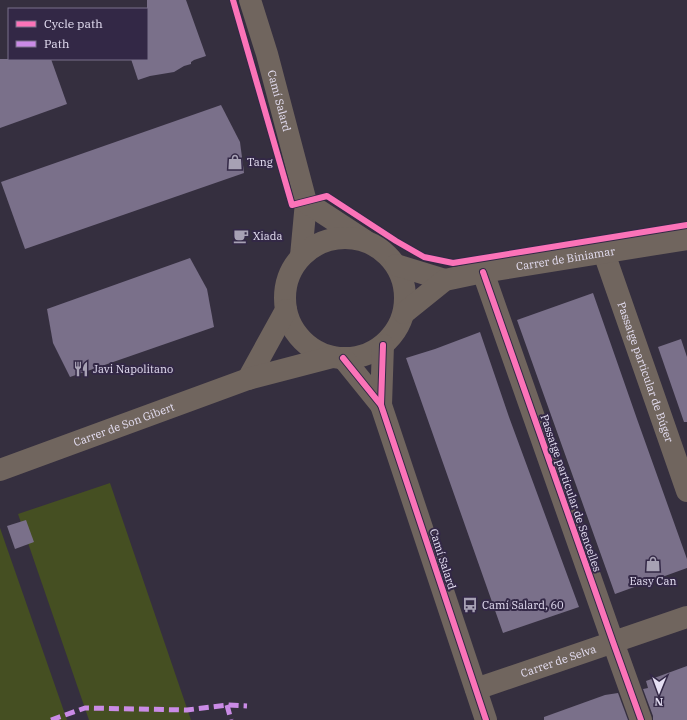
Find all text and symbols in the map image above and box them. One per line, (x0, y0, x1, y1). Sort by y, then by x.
legend (8, 8, 148, 60)
text: Cycle path (44, 16, 103, 31)
text: Path (44, 36, 70, 51)
street label: Camí Salard (265, 69, 294, 133)
shop icon: Tang (226, 153, 244, 171)
place label: Tang (247, 155, 273, 169)
cafe icon: Xiada (232, 227, 250, 245)
place label: Xiada (253, 229, 283, 243)
street label: Carrer de Biniamar (515, 244, 616, 274)
street label: Passatge particular de Búger (615, 300, 676, 444)
restaurant icon: Javi Napolitano (72, 360, 90, 378)
place label: Javi Napolitano (93, 362, 173, 376)
street label: Carrer de Son Gibert (72, 400, 176, 449)
street label: Passatge particular de Sencelles (537, 412, 605, 574)
street label: Camí Salard (427, 527, 459, 591)
shop icon: Easy Can (644, 555, 662, 573)
place label: Easy Can (630, 574, 676, 588)
bus stop icon: Camí Salard, 60 (461, 596, 479, 614)
place label: Camí Salard, 60 (482, 598, 564, 612)
street label: Carrer de Selva (519, 642, 598, 680)
north arrow (639, 672, 679, 712)
text: N (654, 695, 663, 709)

